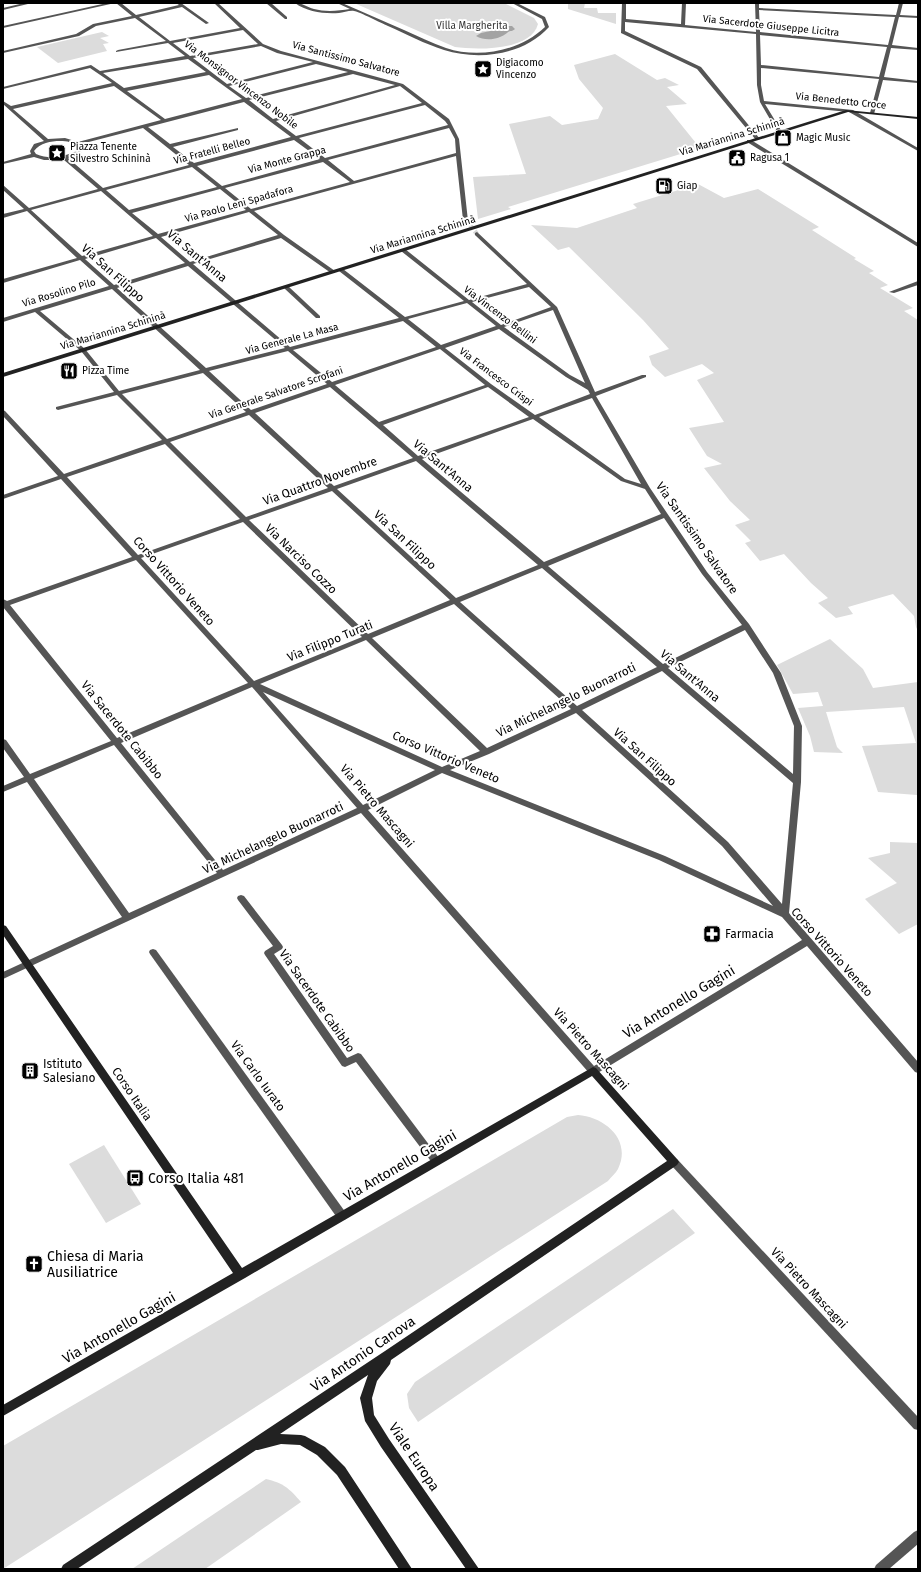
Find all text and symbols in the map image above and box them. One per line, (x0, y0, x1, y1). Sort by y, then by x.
street label: Via Sacerdote Giuseppe Licitra (702, 13, 840, 39)
park label: Villa Margherita (436, 20, 508, 32)
street label: Via Monsignor Vincenzo Nobile (182, 38, 300, 132)
street label: Via Santissimo Salvatore (291, 39, 401, 79)
place label: Digiacomo Vincenzo (496, 57, 544, 81)
place icon: Digiacomo Vincenzo (473, 59, 493, 79)
street label: Via Benedetto Croce (795, 90, 887, 112)
street label: Via Mariannina Schininà (678, 115, 786, 159)
shop icon: Magic Music (773, 128, 793, 148)
place label: Magic Music (796, 132, 851, 144)
street label: Via Fratelli Belleo (172, 135, 252, 167)
place label: Piazza Tenente Silvestro Schininà (70, 141, 151, 165)
place icon: Piazza Tenente Silvestro Schininà (47, 143, 67, 163)
street label: Via Monte Grappa (247, 144, 327, 176)
public building icon: Ragusa 1 (727, 148, 747, 168)
place label: Ragusa 1 (750, 152, 789, 164)
fuel station icon: Giap (654, 176, 674, 196)
place label: Giap (677, 180, 698, 192)
street label: Via Paolo Leni Spadafora (183, 183, 295, 225)
street label: Via Mariannina Schininà (369, 213, 477, 257)
street label: Via Sant'Anna (164, 227, 230, 285)
street label: Via San Filippo (79, 241, 147, 305)
street label: Via Rosolino Pilo (21, 276, 97, 310)
street label: Via Vincenzo Bellini (461, 284, 539, 346)
street label: Via Mariannina Schininà (59, 309, 167, 353)
street label: Via Generale La Masa (244, 321, 340, 357)
street label: Via Francesco Crispi (457, 345, 535, 409)
restaurant icon: Pizza Time (59, 361, 79, 381)
street label: Via Generale Salvatore Scrofani (207, 364, 345, 422)
place label: Pizza Time (82, 365, 129, 377)
street label: Via Sant'Anna (410, 437, 476, 495)
street label: Via Quattro Novembre (261, 454, 379, 508)
street label: Via Santissimo Salvatore (653, 479, 741, 597)
street label: Via San Filippo (371, 508, 439, 572)
street label: Via Narciso Cozzo (262, 521, 340, 597)
street label: Corso Vittorio Veneto (130, 534, 218, 628)
street label: Via Filippo Turati (285, 617, 375, 665)
street label: Via Sant'Anna (657, 647, 723, 705)
street label: Via Michelangelo Buonarroti (494, 660, 638, 740)
street label: Via Sacerdote Cabibbo (78, 678, 166, 782)
street label: Via San Filippo (611, 725, 679, 789)
street label: Corso Vittorio Veneto (390, 728, 502, 786)
street label: Via Pietro Mascagni (337, 762, 417, 850)
street label: Via Michelangelo Buonarroti (200, 799, 346, 877)
street label: Corso Vittorio Veneto (788, 905, 876, 999)
pharmacy icon: Farmacia (702, 924, 722, 944)
place label: Farmacia (725, 927, 774, 941)
street label: Via Sacerdote Cabibbo (276, 947, 358, 1055)
street label: Via Antonello Gagini (620, 962, 738, 1042)
street label: Via Pietro Mascagni (551, 1005, 631, 1093)
street label: Via Carlo Iurato (228, 1038, 288, 1114)
place label: Istituto Salesiano (43, 1057, 96, 1085)
building icon: Istituto Salesiano (20, 1061, 40, 1081)
street label: Corso Italia (109, 1065, 155, 1123)
street label: Via Antonello Gagini (340, 1127, 460, 1205)
bus stop icon: Corso Italia 481 (125, 1168, 145, 1188)
place label: Corso Italia 481 (148, 1170, 244, 1187)
street label: Via Pietro Mascagni (768, 1245, 850, 1331)
place label: Chiesa di Maria Ausiliatrice (47, 1248, 144, 1281)
church icon: Chiesa di Maria Ausiliatrice (24, 1254, 44, 1274)
street label: Via Antonello Gagini (59, 1289, 179, 1367)
street label: Via Antonio Canova (308, 1313, 418, 1395)
street label: Viale Europa (385, 1420, 443, 1494)

